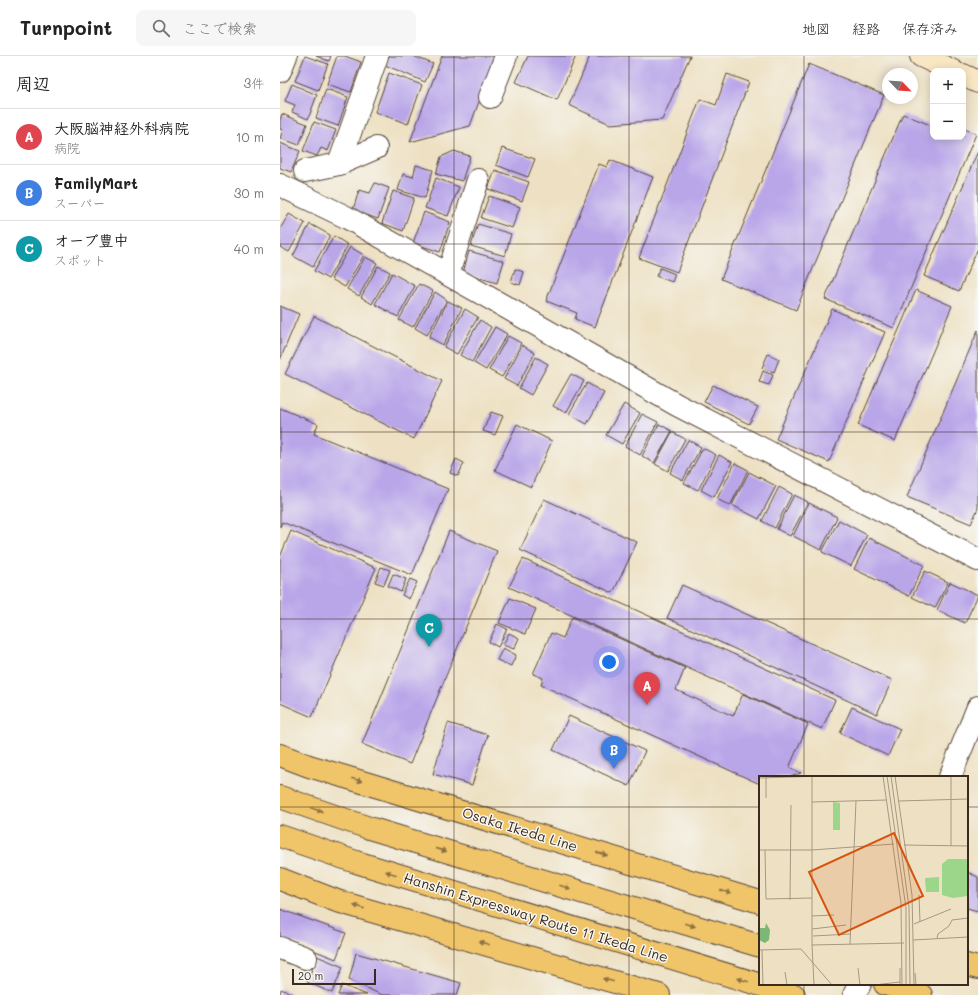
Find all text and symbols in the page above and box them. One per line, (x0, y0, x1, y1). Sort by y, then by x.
search box (136, 10, 416, 46)
text: Turnpoint (20, 15, 112, 40)
icon: search (150, 17, 172, 39)
text: ここで検索 (182, 18, 257, 38)
text: 地図 (802, 19, 830, 38)
text: 経路 (852, 19, 880, 38)
text: 保存済み (902, 19, 958, 38)
north arrow (882, 68, 918, 104)
map controls (930, 68, 966, 140)
button: + (930, 68, 966, 104)
text: 周辺 (16, 72, 50, 94)
text: 3件 (243, 74, 264, 91)
button: − (930, 104, 966, 140)
text: 大阪脳神経外科病院 (54, 118, 189, 138)
text: A (24, 128, 34, 145)
text: 10 m (236, 128, 264, 145)
text: 病院 (54, 139, 80, 156)
text: FamilyMart (54, 173, 138, 193)
text: B (25, 184, 33, 201)
text: 30 m (234, 184, 264, 201)
text: スーパー (54, 194, 105, 211)
text: オーブ豊中 (54, 230, 128, 250)
text: C (24, 240, 34, 257)
text: 40 m (234, 240, 264, 257)
text: スポット (54, 251, 106, 268)
pin: C (416, 614, 442, 647)
your location (599, 652, 619, 672)
pin: A (634, 672, 660, 705)
pin: B (601, 736, 627, 769)
inset map (759, 776, 968, 985)
one-way arrow (351, 777, 363, 783)
street label: Osaka Ikeda Line (460, 802, 580, 856)
one-way arrow (311, 807, 323, 813)
one-way arrow (435, 847, 447, 853)
one-way arrow (596, 851, 608, 857)
street label: Hanshin Expressway Route 11 Ikeda Line (401, 868, 671, 966)
one-way arrow (385, 870, 397, 876)
one-way arrow (559, 884, 571, 890)
one-way arrow (721, 889, 733, 895)
one-way arrow (352, 904, 364, 910)
one-way arrow (684, 922, 696, 928)
one-way arrow (477, 940, 489, 946)
scale bar (292, 967, 376, 986)
text: 20 m (298, 968, 323, 983)
one-way arrow (602, 977, 614, 983)
one-way arrow (737, 977, 749, 983)

